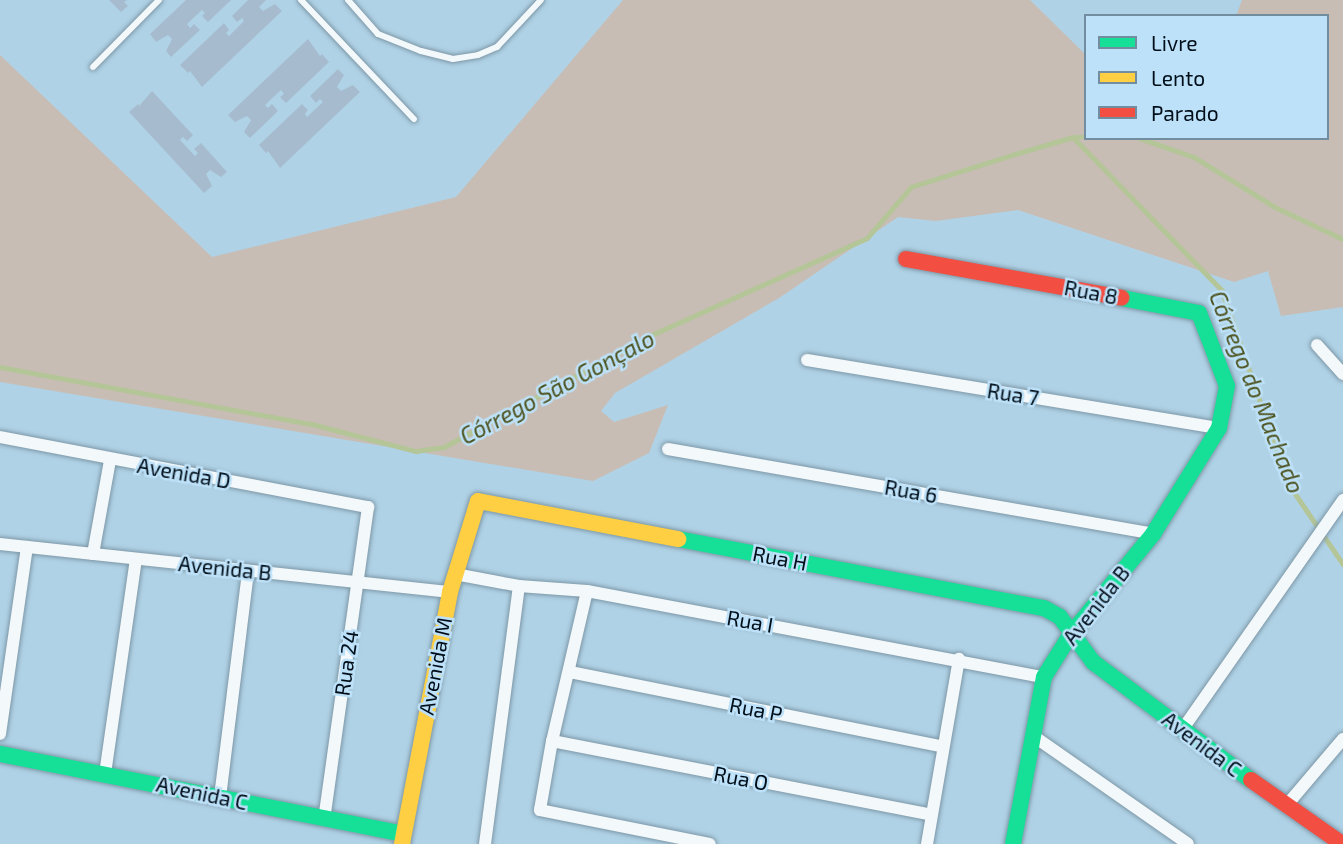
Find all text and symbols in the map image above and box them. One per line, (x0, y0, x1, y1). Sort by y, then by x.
legend (1084, 14, 1329, 140)
text: Livre (1151, 30, 1198, 55)
text: Lento (1151, 65, 1205, 90)
text: Parado (1151, 100, 1219, 125)
street label: Rua 8 (1062, 274, 1120, 310)
water label: Córrego do Machado (1204, 287, 1310, 497)
water label: Córrego São Gonçalo (455, 324, 659, 450)
street label: Rua 7 (985, 377, 1041, 411)
street label: Avenida D (135, 452, 233, 494)
street label: Rua 6 (883, 474, 939, 508)
street label: Rua H (751, 540, 809, 576)
street label: Avenida B (177, 551, 273, 585)
street label: Avenida B (1057, 560, 1135, 650)
street label: Rua I (725, 605, 775, 637)
street label: Avenida M (413, 615, 457, 717)
street label: Rua 24 (329, 629, 363, 697)
street label: Rua P (727, 692, 785, 726)
street label: Avenida C (1157, 706, 1247, 782)
street label: Rua O (712, 760, 770, 796)
street label: Avenida C (154, 771, 250, 815)

